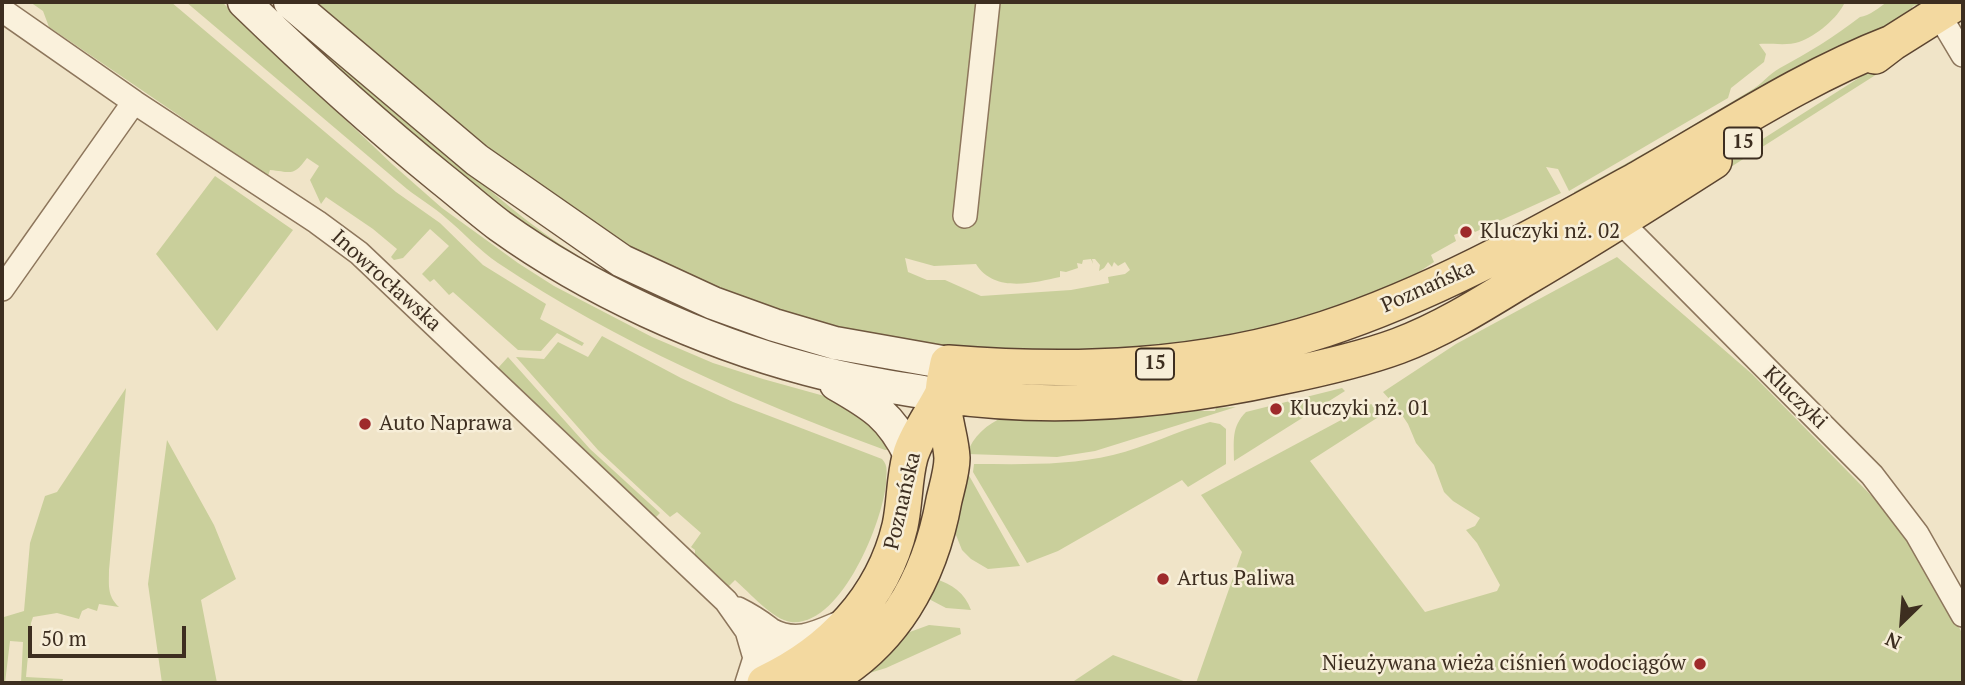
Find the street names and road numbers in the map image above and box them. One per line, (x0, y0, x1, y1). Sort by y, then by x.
road number: 15 (1724, 127, 1762, 158)
street label: Inowrocławska (326, 225, 446, 337)
street label: Poznańska (1377, 255, 1479, 319)
road number: 15 (1136, 348, 1174, 380)
street label: Kluczyki (1758, 361, 1832, 435)
street label: Poznańska (880, 450, 926, 552)

